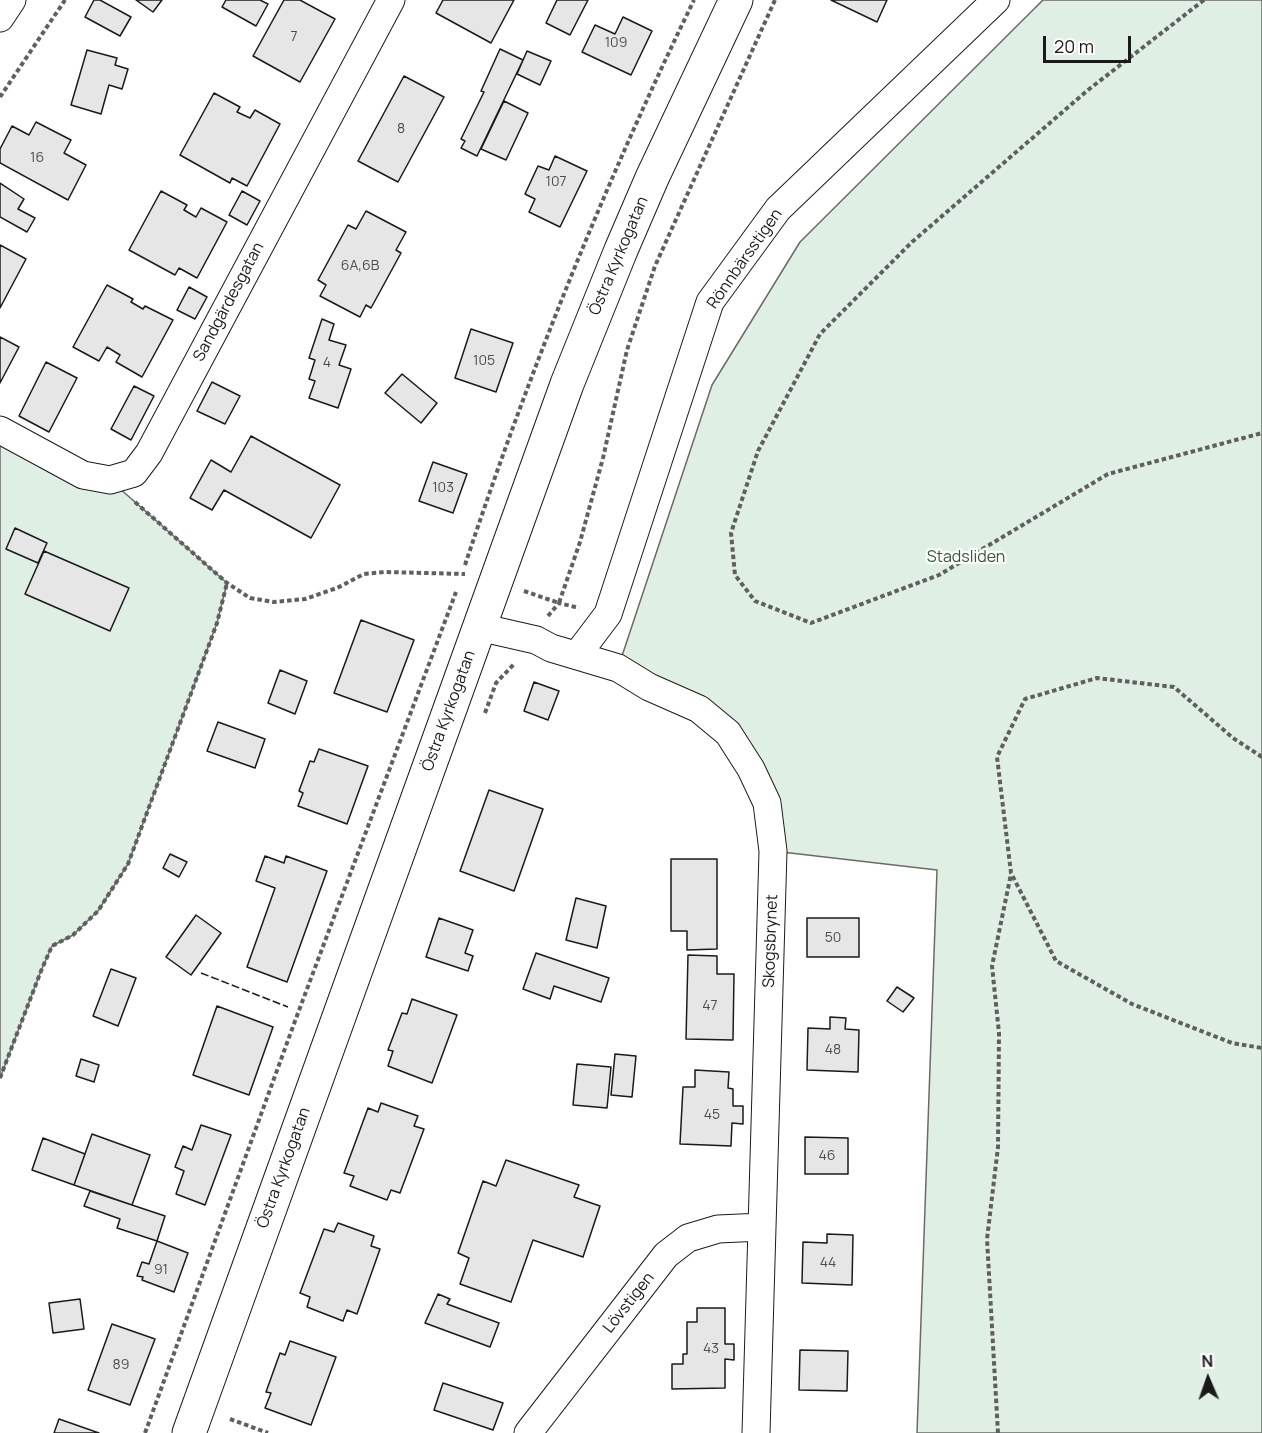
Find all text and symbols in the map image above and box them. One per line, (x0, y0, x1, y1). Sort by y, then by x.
scale bar (1046, 24, 1134, 62)
house number: 7 (290, 29, 298, 45)
text: 20 m (1054, 34, 1094, 58)
house number: 109 (605, 35, 627, 51)
house number: 8 (397, 121, 405, 137)
house number: 16 (30, 150, 44, 166)
house number: 107 (545, 174, 567, 190)
street label: Östra Kyrkogatan (585, 194, 653, 318)
street label: Rönnbärsstigen (703, 205, 787, 313)
street label: Sandgärdesgatan (190, 239, 268, 365)
house number: 6A,6B (341, 258, 379, 274)
house number: 105 (473, 353, 495, 369)
house number: 4 (323, 355, 331, 371)
house number: 103 (432, 480, 454, 496)
park label: Stadsliden (927, 548, 1005, 568)
street label: Östra Kyrkogatan (418, 648, 480, 774)
street label: Skogsbrynet (760, 894, 782, 988)
house number: 50 (825, 930, 841, 946)
house number: 47 (702, 998, 718, 1014)
house number: 48 (825, 1042, 841, 1058)
street label: Östra Kyrkogatan (253, 1105, 315, 1231)
house number: 45 (704, 1107, 720, 1123)
house number: 46 (819, 1148, 835, 1164)
house number: 44 (820, 1255, 836, 1271)
house number: 91 (154, 1262, 168, 1278)
street label: Lövstigen (599, 1269, 659, 1337)
house number: 43 (703, 1341, 719, 1357)
north arrow (1178, 1349, 1238, 1409)
text: N (1201, 1350, 1214, 1372)
house number: 89 (113, 1357, 129, 1373)

